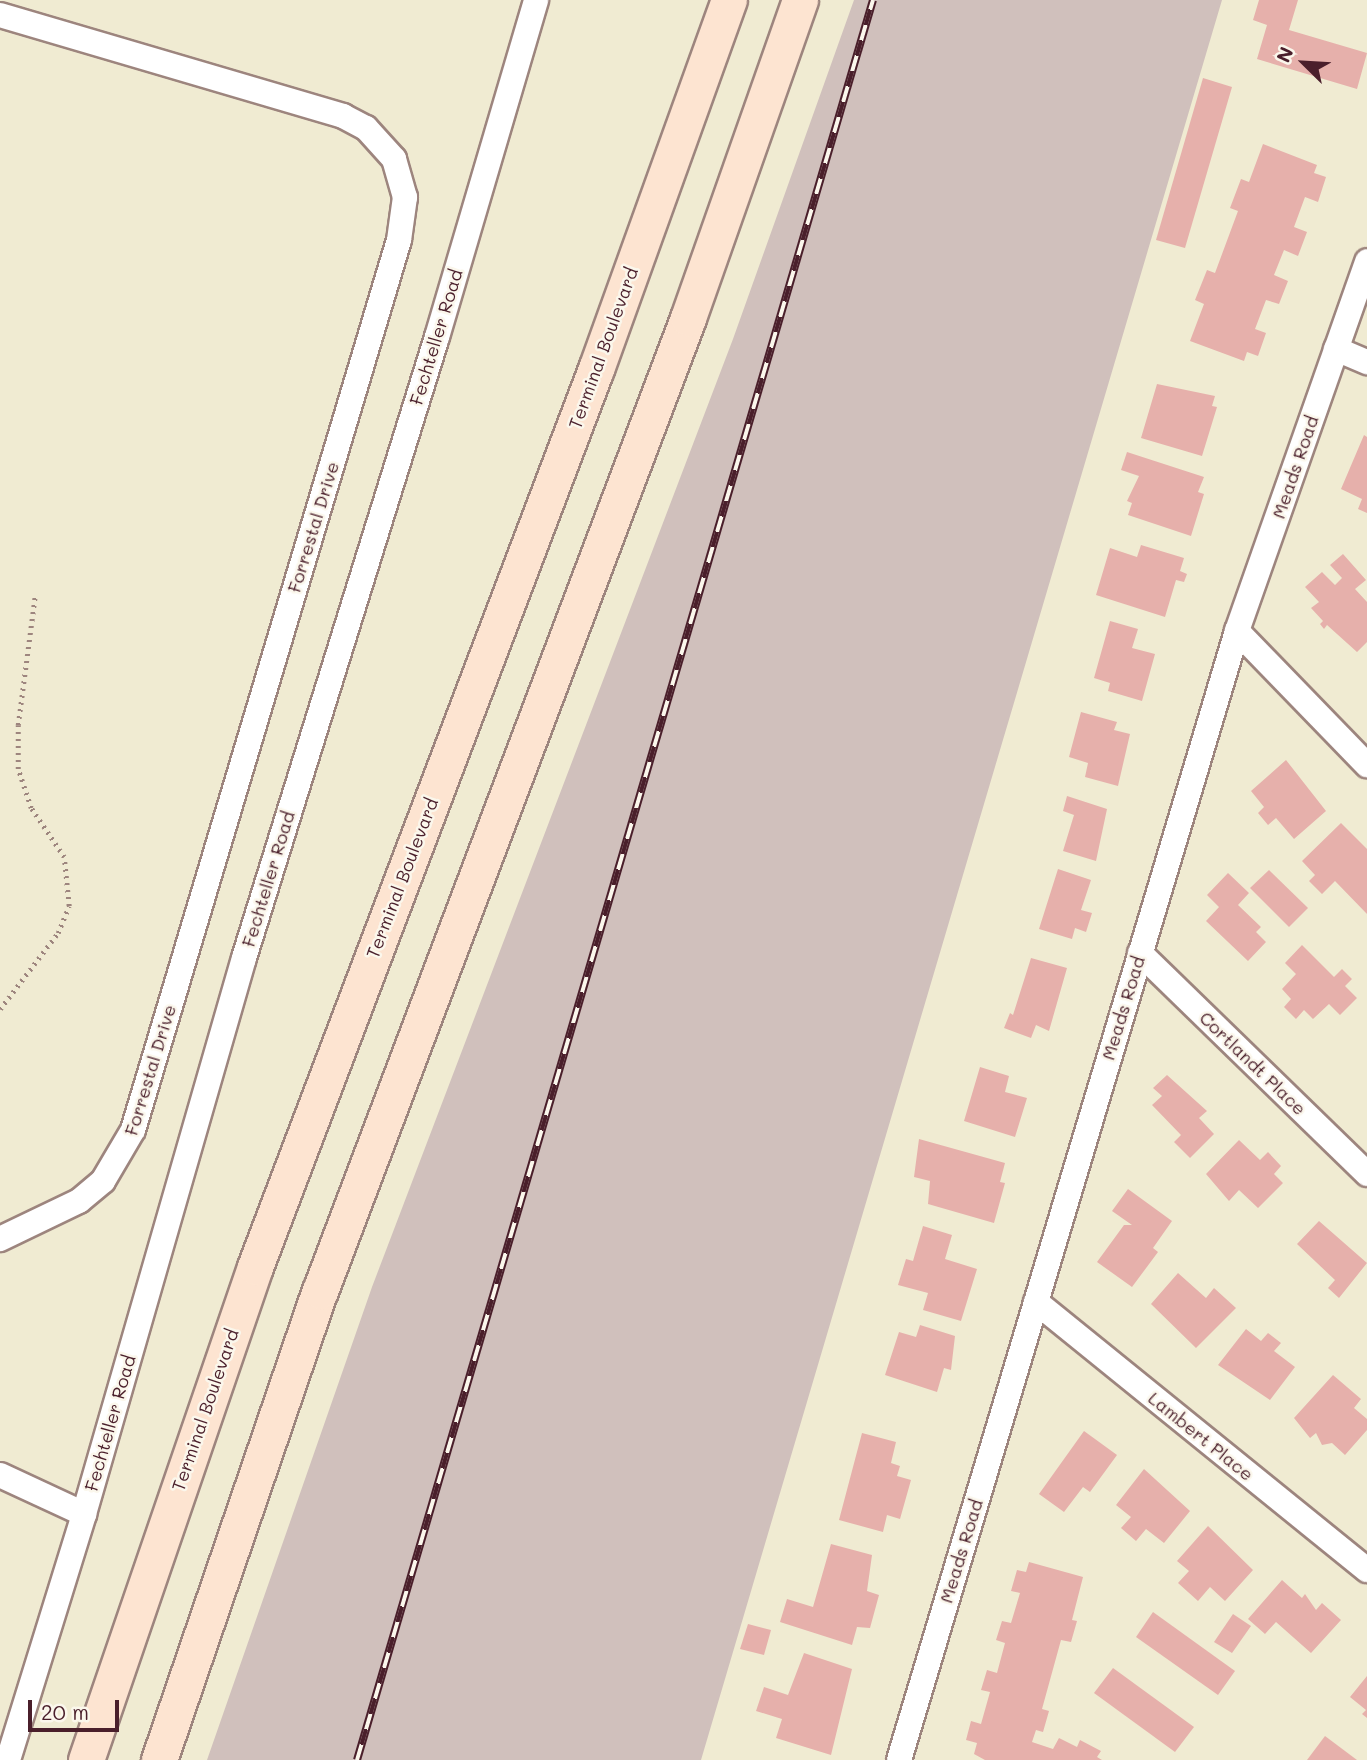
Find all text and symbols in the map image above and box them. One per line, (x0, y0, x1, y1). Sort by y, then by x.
north arrow (1269, 28, 1339, 98)
text: N (1270, 43, 1299, 66)
street label: Terminal Boulevard (564, 264, 642, 432)
street label: Fechteller Road (405, 267, 467, 407)
street label: Meads Road (1267, 413, 1323, 521)
street label: Forrestal Drive (283, 459, 343, 595)
street label: Terminal Boulevard (361, 795, 443, 961)
street label: Fechteller Road (237, 809, 299, 949)
street label: Meads Road (1097, 953, 1149, 1063)
street label: Forrestal Drive (120, 1002, 180, 1138)
street label: Cortlandt Place (1195, 1007, 1311, 1119)
street label: Terminal Boulevard (167, 1326, 243, 1494)
street label: Fechteller Road (80, 1352, 140, 1494)
street label: Lambert Place (1144, 1387, 1258, 1485)
street label: Meads Road (935, 1496, 987, 1606)
scale bar (32, 1686, 122, 1730)
text: 20 m (41, 1698, 89, 1725)

